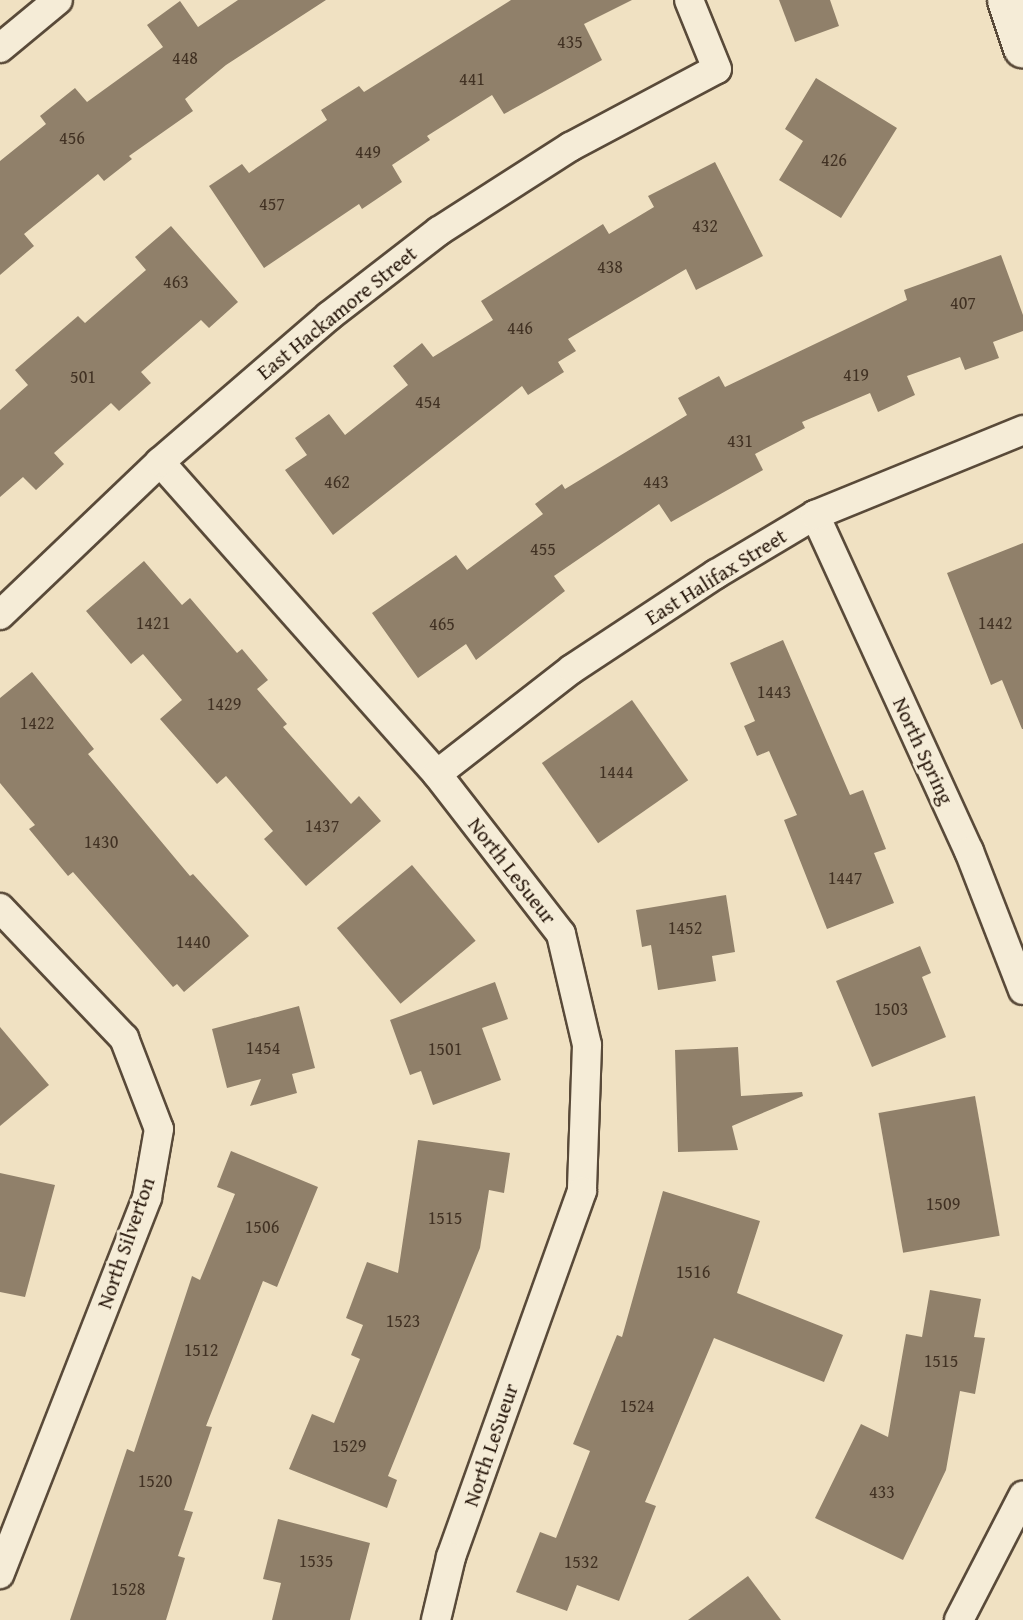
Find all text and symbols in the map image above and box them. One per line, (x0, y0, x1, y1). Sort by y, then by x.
house number: 435 (557, 31, 583, 53)
house number: 448 (172, 47, 198, 69)
house number: 441 (459, 68, 485, 90)
house number: 456 (59, 127, 85, 149)
house number: 449 (355, 141, 381, 163)
house number: 426 (821, 149, 847, 171)
house number: 457 (259, 193, 285, 215)
house number: 432 (692, 215, 718, 237)
street label: East Hackamore Street (252, 241, 422, 385)
house number: 438 (597, 256, 623, 278)
house number: 463 (163, 271, 189, 293)
house number: 407 (950, 292, 976, 314)
house number: 446 (507, 317, 533, 339)
house number: 419 (843, 364, 869, 386)
house number: 501 (70, 366, 96, 388)
house number: 454 (415, 391, 441, 413)
house number: 431 (727, 430, 753, 452)
house number: 462 (324, 471, 350, 493)
house number: 443 (643, 471, 669, 493)
street label: East Halifax Street (641, 523, 791, 631)
house number: 455 (530, 538, 556, 560)
house number: 1421 (136, 612, 170, 634)
house number: 1442 (978, 612, 1012, 634)
house number: 465 (429, 613, 455, 635)
house number: 1443 (757, 681, 791, 703)
house number: 1429 (207, 693, 241, 715)
street label: North Spring (887, 693, 959, 809)
house number: 1422 (20, 712, 54, 734)
house number: 1444 (599, 761, 633, 783)
street label: North LeSueur (463, 813, 561, 929)
house number: 1437 (305, 815, 339, 837)
house number: 1430 (84, 831, 118, 853)
house number: 1447 (828, 867, 862, 889)
house number: 1452 (668, 917, 702, 939)
house number: 1440 (176, 931, 210, 953)
house number: 1503 (874, 998, 908, 1020)
house number: 1454 (246, 1037, 280, 1059)
house number: 1501 (428, 1038, 462, 1060)
street label: North Silverton (92, 1174, 160, 1312)
house number: 1509 (926, 1193, 960, 1215)
house number: 1515 (428, 1207, 462, 1229)
house number: 1506 (245, 1216, 279, 1238)
house number: 1516 (676, 1261, 710, 1283)
house number: 1523 (386, 1310, 420, 1332)
house number: 1512 (184, 1339, 218, 1361)
house number: 1515 (924, 1350, 958, 1372)
street label: North LeSueur (458, 1380, 524, 1510)
house number: 1524 (620, 1395, 654, 1417)
house number: 1529 (332, 1435, 366, 1457)
house number: 1520 (138, 1470, 172, 1492)
house number: 433 (869, 1481, 895, 1503)
house number: 1535 (299, 1550, 333, 1572)
house number: 1532 (564, 1551, 598, 1573)
house number: 1528 (111, 1578, 145, 1600)

